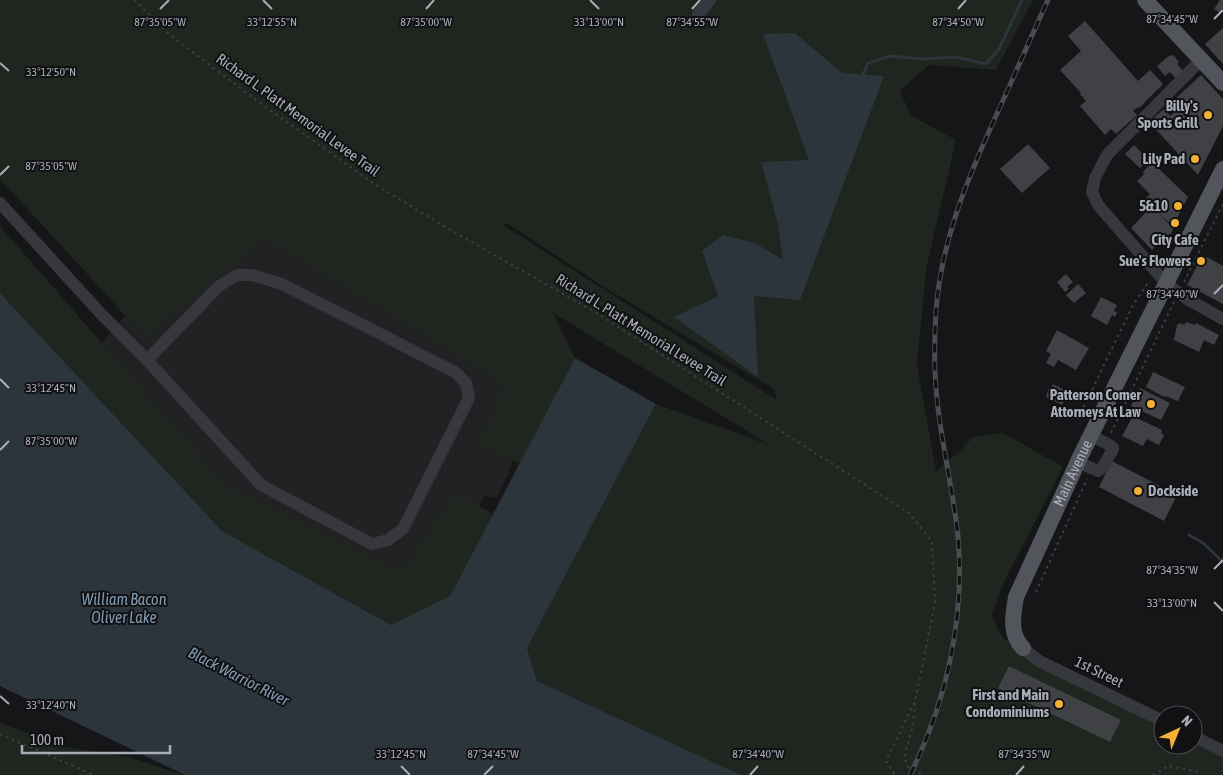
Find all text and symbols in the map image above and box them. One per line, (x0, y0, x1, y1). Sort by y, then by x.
text: 87°34'45"W (1146, 12, 1198, 26)
text: 87°35'05"W (134, 15, 186, 29)
text: 33°12'55"N (247, 15, 297, 29)
text: 87°35'00"W (400, 15, 452, 29)
text: 33°13'00"N (574, 15, 624, 29)
text: 87°34'55"W (666, 15, 718, 29)
text: 87°34'50"W (932, 15, 984, 29)
street label: Richard L. Platt Memorial Levee Trail (213, 50, 383, 180)
text: 33°12'50"N (26, 65, 76, 79)
place label: Billy's Sports Grill (1138, 97, 1199, 131)
marker: Billy's Sports Grill (1202, 109, 1214, 121)
place label: Lily Pad (1143, 150, 1185, 167)
marker: Lily Pad (1189, 153, 1201, 165)
text: 87°35'05"W (25, 159, 77, 173)
place label: 5&10 (1139, 197, 1168, 214)
marker: 5&10 (1172, 200, 1184, 212)
marker: City Cafe (1169, 217, 1181, 229)
place label: City Cafe (1151, 231, 1199, 248)
place label: Sue's Flowers (1119, 252, 1192, 269)
marker: Sue's Flowers (1195, 255, 1207, 267)
street label: Richard L. Platt Memorial Levee Trail (553, 270, 730, 389)
text: 87°34'40"W (1146, 287, 1198, 301)
text: 33°12'45"N (26, 381, 76, 395)
place label: Patterson Comer Attorneys At Law (1050, 386, 1142, 420)
marker: Patterson Comer Attorneys At Law (1145, 398, 1157, 410)
text: 87°35'00"W (25, 434, 77, 448)
street label: Main Avenue (1050, 437, 1095, 509)
place label: Dockside (1148, 482, 1198, 499)
marker: Dockside (1132, 485, 1144, 497)
text: 87°34'35"W (1146, 563, 1198, 577)
water label: William Bacon Oliver Lake (82, 590, 167, 626)
text: 33°13'00"N (1147, 596, 1197, 610)
water label: Black Warrior River (186, 643, 293, 710)
street label: 1st Street (1072, 653, 1126, 691)
place label: First and Main Condominiums (965, 686, 1050, 720)
text: 33°12'40"N (26, 698, 76, 712)
marker: First and Main Condominiums (1053, 698, 1065, 710)
north arrow (1153, 705, 1203, 755)
text: N (1179, 712, 1196, 729)
scale bar (22, 722, 170, 754)
text: 100 m (30, 731, 64, 748)
text: 33°12'45"N (376, 747, 426, 761)
text: 87°34'45"W (467, 747, 519, 761)
text: 87°34'40"W (732, 747, 784, 761)
text: 87°34'35"W (998, 747, 1050, 761)

